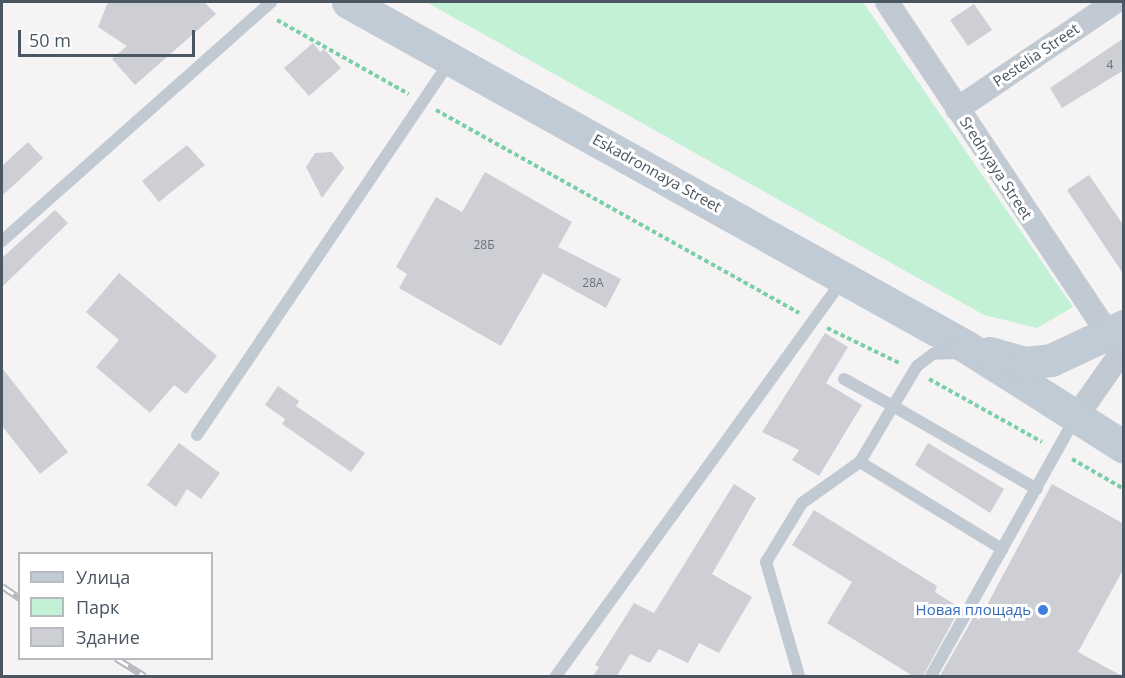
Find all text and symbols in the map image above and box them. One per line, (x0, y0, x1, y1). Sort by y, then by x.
scale bar (21, 18, 198, 56)
street label: Pestelia Street (989, 20, 1083, 90)
text: 50 m (29, 28, 71, 52)
house number: 4 (1107, 58, 1113, 72)
street label: Srednyaya Street (956, 113, 1036, 223)
street label: Eskadronnaya Street (589, 130, 725, 216)
house number: 28Б (473, 238, 495, 252)
house number: 28А (582, 276, 604, 290)
legend (18, 552, 213, 660)
text: Улица (76, 565, 130, 589)
text: Парк (76, 595, 119, 619)
place label: Новая площадь (916, 601, 1031, 619)
marker: Новая площадь (1036, 603, 1050, 617)
text: Здание (76, 625, 140, 649)

